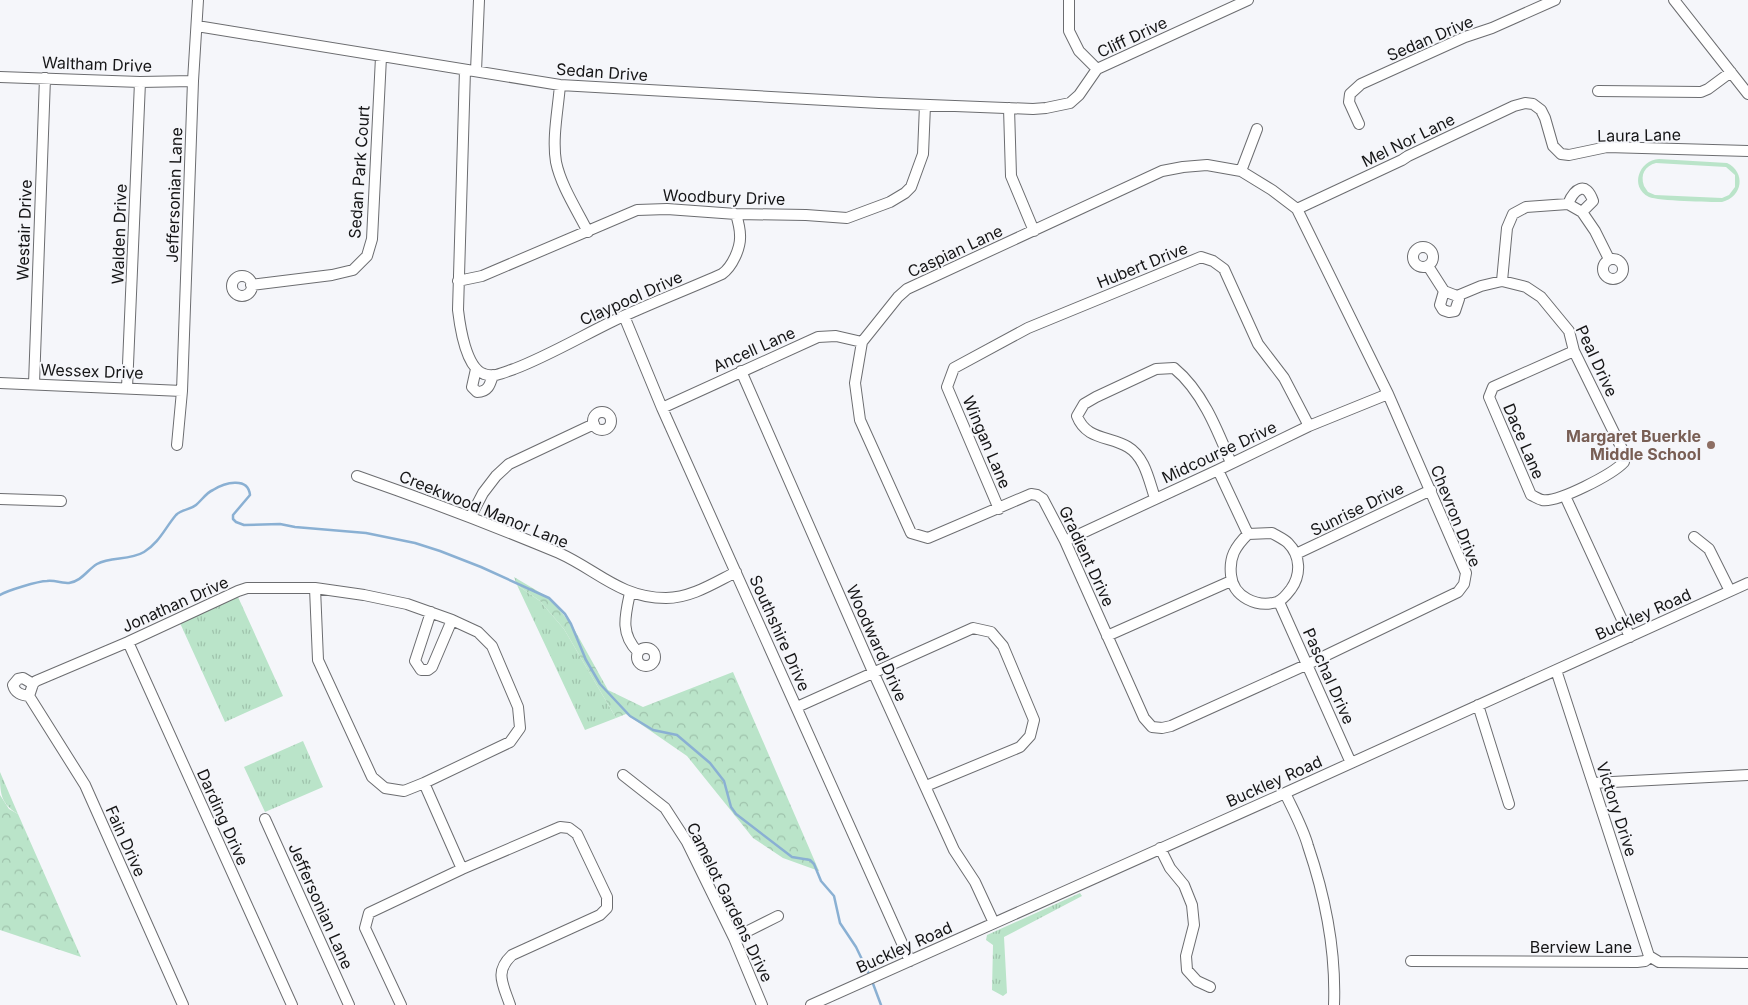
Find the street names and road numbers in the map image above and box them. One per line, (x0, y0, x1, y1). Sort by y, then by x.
street label: Sedan Drive (1384, 11, 1476, 65)
street label: Cliff Drive (1094, 12, 1170, 62)
street label: Waltham Drive (42, 52, 152, 76)
street label: Sedan Drive (555, 59, 649, 85)
street label: Sedan Park Court (344, 105, 374, 239)
street label: Mel Nor Lane (1358, 109, 1458, 171)
street label: Laura Lane (1597, 124, 1681, 146)
street label: Jeffersonian Lane (162, 127, 186, 263)
street label: Westair Drive (12, 179, 36, 281)
street label: Walden Drive (107, 183, 131, 285)
street label: Woodbury Drive (662, 185, 786, 209)
street label: Caspian Lane (904, 220, 1006, 282)
street label: Hubert Drive (1094, 238, 1190, 292)
street label: Claypool Drive (577, 266, 685, 330)
street label: Ancell Lane (710, 322, 798, 376)
street label: Peal Drive (1572, 322, 1622, 400)
street label: Wessex Drive (40, 359, 144, 383)
street label: Wingan Lane (959, 393, 1015, 491)
street label: Dace Lane (1499, 400, 1549, 482)
street label: Midcourse Drive (1158, 417, 1280, 487)
street label: Chevron Drive (1426, 462, 1486, 570)
street label: Creekwood Manor Lane (396, 466, 572, 552)
street label: Sunrise Drive (1307, 478, 1407, 540)
street label: Gradient Drive (1055, 502, 1119, 610)
street label: Jonathan Drive (119, 572, 231, 636)
street label: Southshire Drive (745, 572, 815, 694)
street label: Woodward Drive (842, 581, 912, 705)
street label: Buckley Road (1592, 584, 1694, 644)
street label: Paschal Drive (1299, 625, 1359, 727)
street label: Buckley Road (1223, 751, 1325, 811)
street label: Victory Drive (1592, 759, 1642, 859)
street label: Darding Drive (193, 766, 253, 868)
street label: Fain Drive (101, 802, 151, 880)
street label: Camelot Gardens Drive (683, 819, 777, 985)
street label: Jeffersonian Lane (284, 840, 358, 972)
street label: Buckley Road (853, 917, 955, 977)
street label: Berview Lane (1530, 937, 1632, 957)

